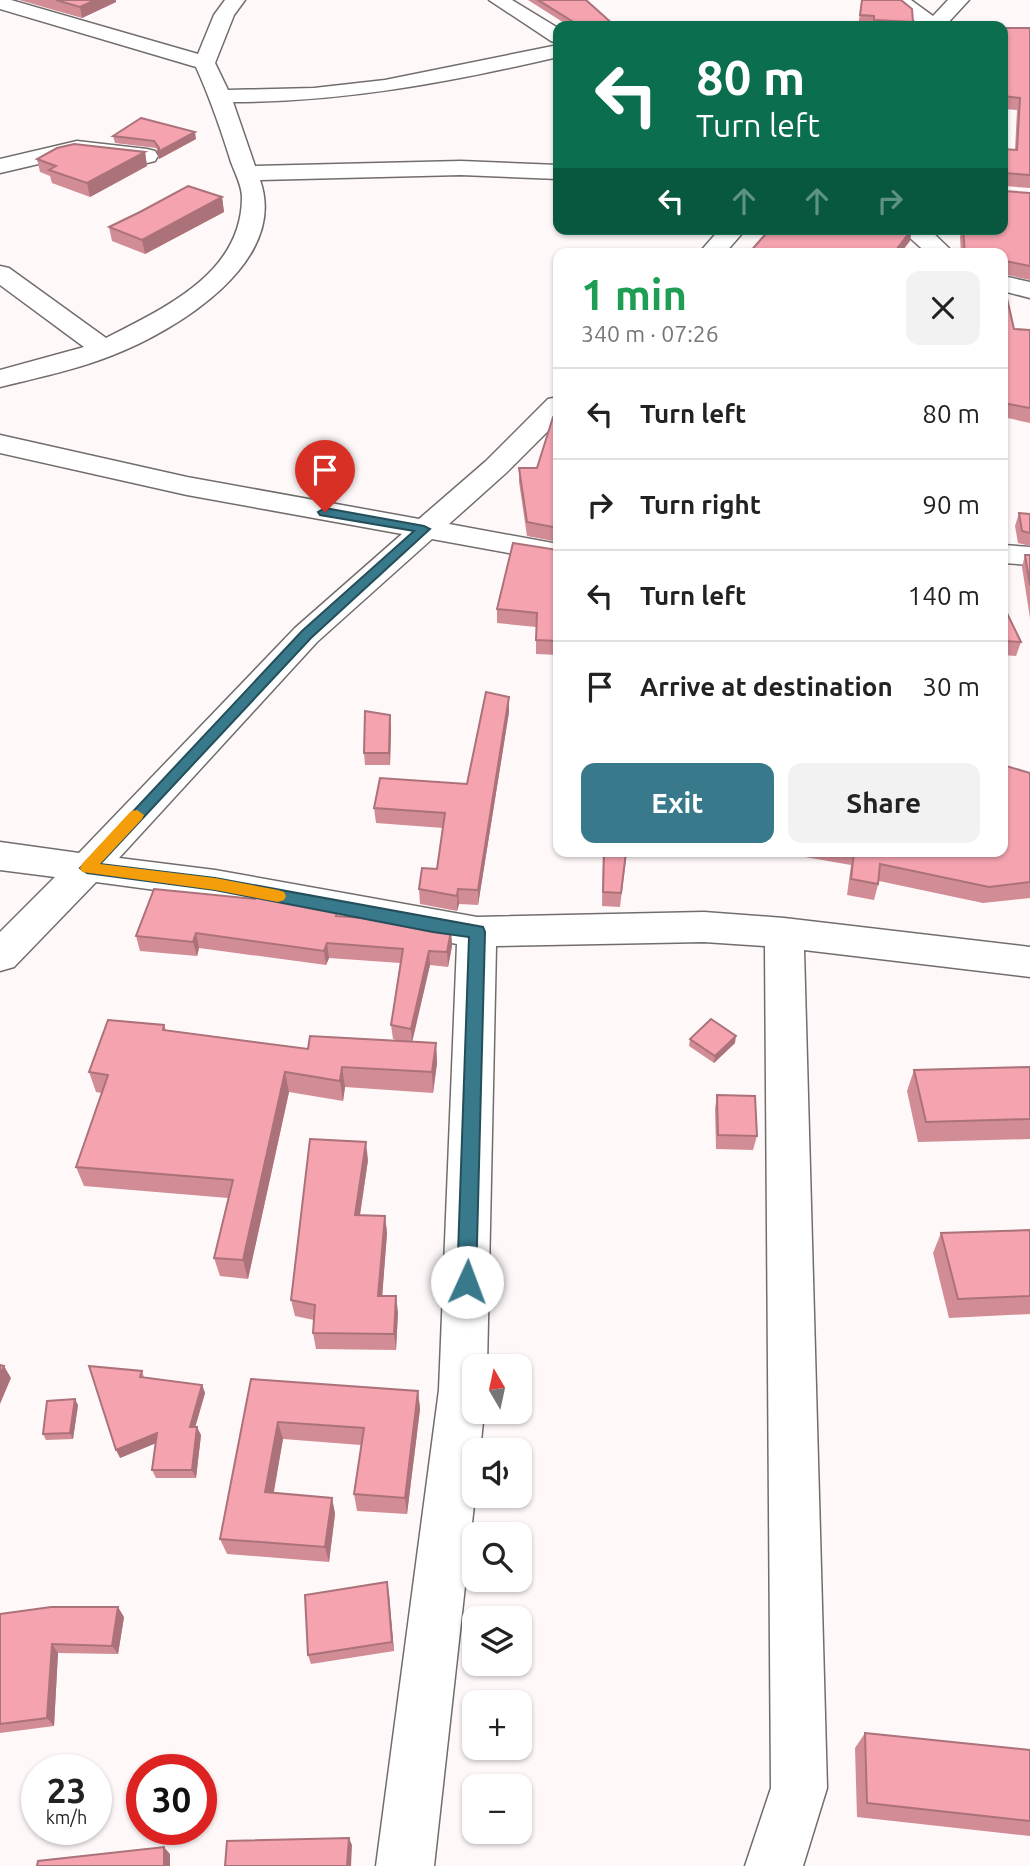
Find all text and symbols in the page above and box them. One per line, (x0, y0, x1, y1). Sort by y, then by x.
icon: left (581, 49, 672, 140)
text: 80 m (696, 49, 805, 104)
text: Turn left (696, 107, 820, 143)
icon: left (652, 182, 690, 220)
icon: ahead (725, 182, 763, 220)
icon: ahead (798, 182, 836, 220)
icon: right (871, 182, 909, 220)
text: 1 min (581, 271, 687, 318)
button: close (906, 271, 980, 345)
text: 340 m · 07:26 (581, 321, 719, 346)
icon: left (581, 395, 619, 433)
text: Turn left (640, 399, 746, 428)
text: 80 m (922, 399, 980, 428)
pin (295, 440, 355, 512)
icon: arrive (306, 451, 344, 489)
icon: right (581, 486, 619, 524)
text: Turn right (640, 490, 761, 519)
text: 90 m (922, 490, 980, 519)
icon: left (581, 577, 619, 615)
text: Turn left (640, 581, 746, 610)
text: 140 m (908, 581, 980, 610)
icon: arrive (581, 668, 619, 706)
text: Arrive at destination (640, 672, 893, 701)
text: 30 m (922, 672, 980, 701)
button: Exit (581, 763, 774, 843)
button: Share (788, 763, 980, 843)
position arrow (430, 1245, 504, 1319)
north arrow (462, 1354, 532, 1424)
map controls (462, 1354, 532, 1844)
button: sound (462, 1438, 532, 1508)
button: search (462, 1522, 532, 1592)
button: layers (462, 1606, 532, 1676)
button: + (462, 1690, 532, 1760)
speed limit sign: 30 (126, 1754, 217, 1845)
text: 23 (47, 1770, 86, 1810)
button: − (462, 1774, 532, 1844)
text: km/h (46, 1807, 87, 1827)

